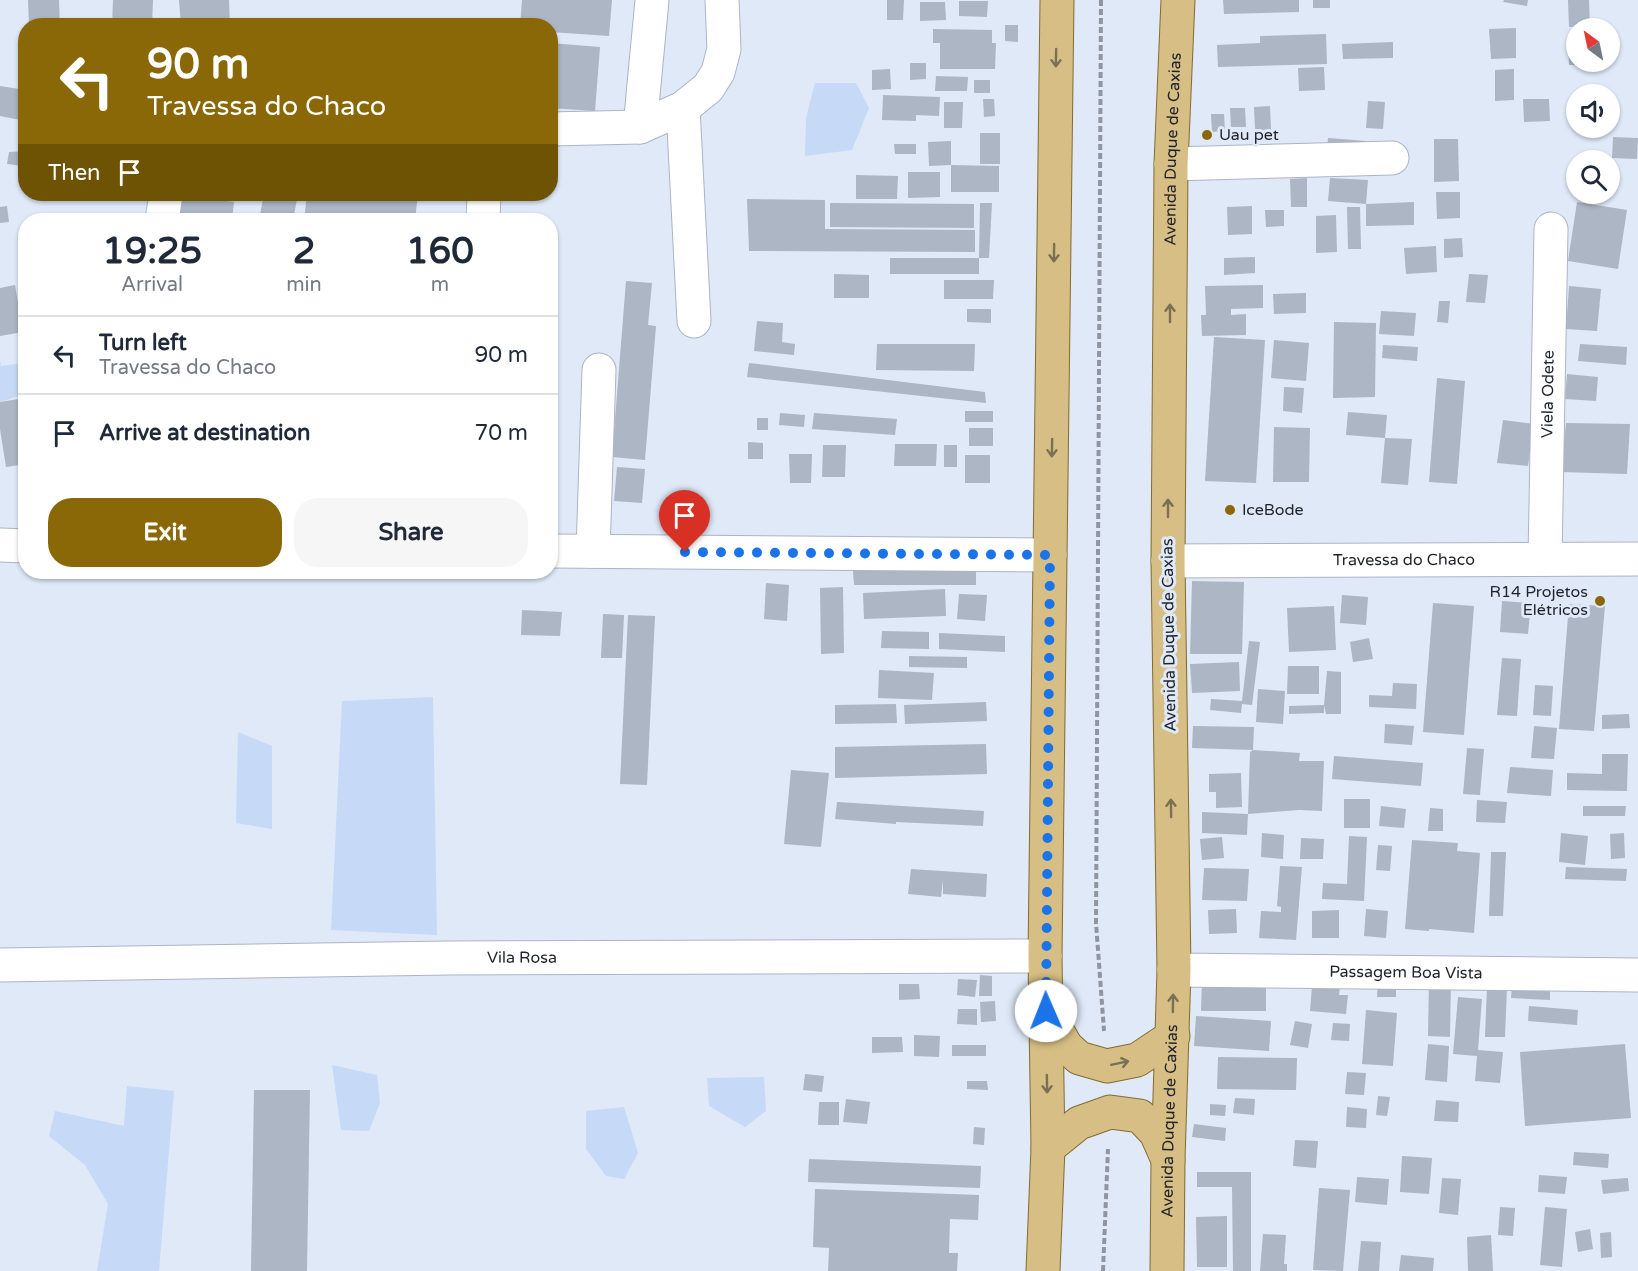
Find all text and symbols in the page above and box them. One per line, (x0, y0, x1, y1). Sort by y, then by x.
north arrow (1566, 18, 1620, 72)
map controls (1566, 18, 1620, 204)
text: 90 m (147, 39, 249, 90)
icon: left (48, 42, 126, 120)
one-way arrow (1050, 48, 1062, 68)
street label: Avenida Duque de Caxias (1160, 52, 1186, 246)
button: sound (1566, 84, 1620, 138)
text: Travessa do Chaco (147, 90, 386, 123)
place label: Uau pet (1219, 125, 1279, 145)
marker: Uau pet (1200, 128, 1214, 142)
button: search (1566, 150, 1620, 204)
icon: arrive (113, 156, 146, 189)
text: Then (48, 160, 101, 186)
text: 19:25 (102, 230, 202, 273)
text: 2 (293, 230, 315, 273)
text: 160 (406, 230, 474, 273)
one-way arrow (1048, 243, 1060, 263)
text: Arrival (121, 273, 183, 297)
text: min (286, 273, 322, 297)
text: m (431, 273, 449, 297)
one-way arrow (1164, 303, 1176, 323)
text: Turn left (99, 330, 187, 356)
icon: left (48, 339, 81, 372)
text: 90 m (474, 342, 528, 368)
street label: Viela Odete (1537, 350, 1559, 438)
text: Travessa do Chaco (99, 356, 276, 380)
icon: arrive (48, 417, 81, 450)
text: Arrive at destination (99, 420, 310, 446)
text: 70 m (474, 420, 528, 446)
one-way arrow (1046, 438, 1058, 458)
pin (659, 490, 710, 552)
button: Exit (48, 498, 282, 567)
button: Share (294, 498, 528, 567)
one-way arrow (1162, 498, 1174, 518)
icon: arrive (668, 499, 701, 532)
place label: IceBode (1242, 500, 1304, 520)
marker: IceBode (1223, 503, 1237, 517)
street label: Avenida Duque de Caxias (1157, 538, 1181, 732)
street label: Travessa do Chaco (1333, 550, 1475, 570)
place label: R14 Projetos Elétricos (1490, 582, 1588, 620)
marker: R14 Projetos Elétricos (1593, 594, 1607, 608)
one-way arrow (1166, 798, 1177, 818)
street label: Vila Rosa (487, 948, 557, 968)
street label: Passagem Boa Vista (1329, 962, 1483, 983)
position arrow (1014, 979, 1078, 1043)
one-way arrow (1167, 993, 1179, 1013)
street label: Avenida Duque de Caxias (1157, 1024, 1182, 1218)
one-way arrow (1110, 1057, 1129, 1068)
one-way arrow (1041, 1074, 1053, 1094)

